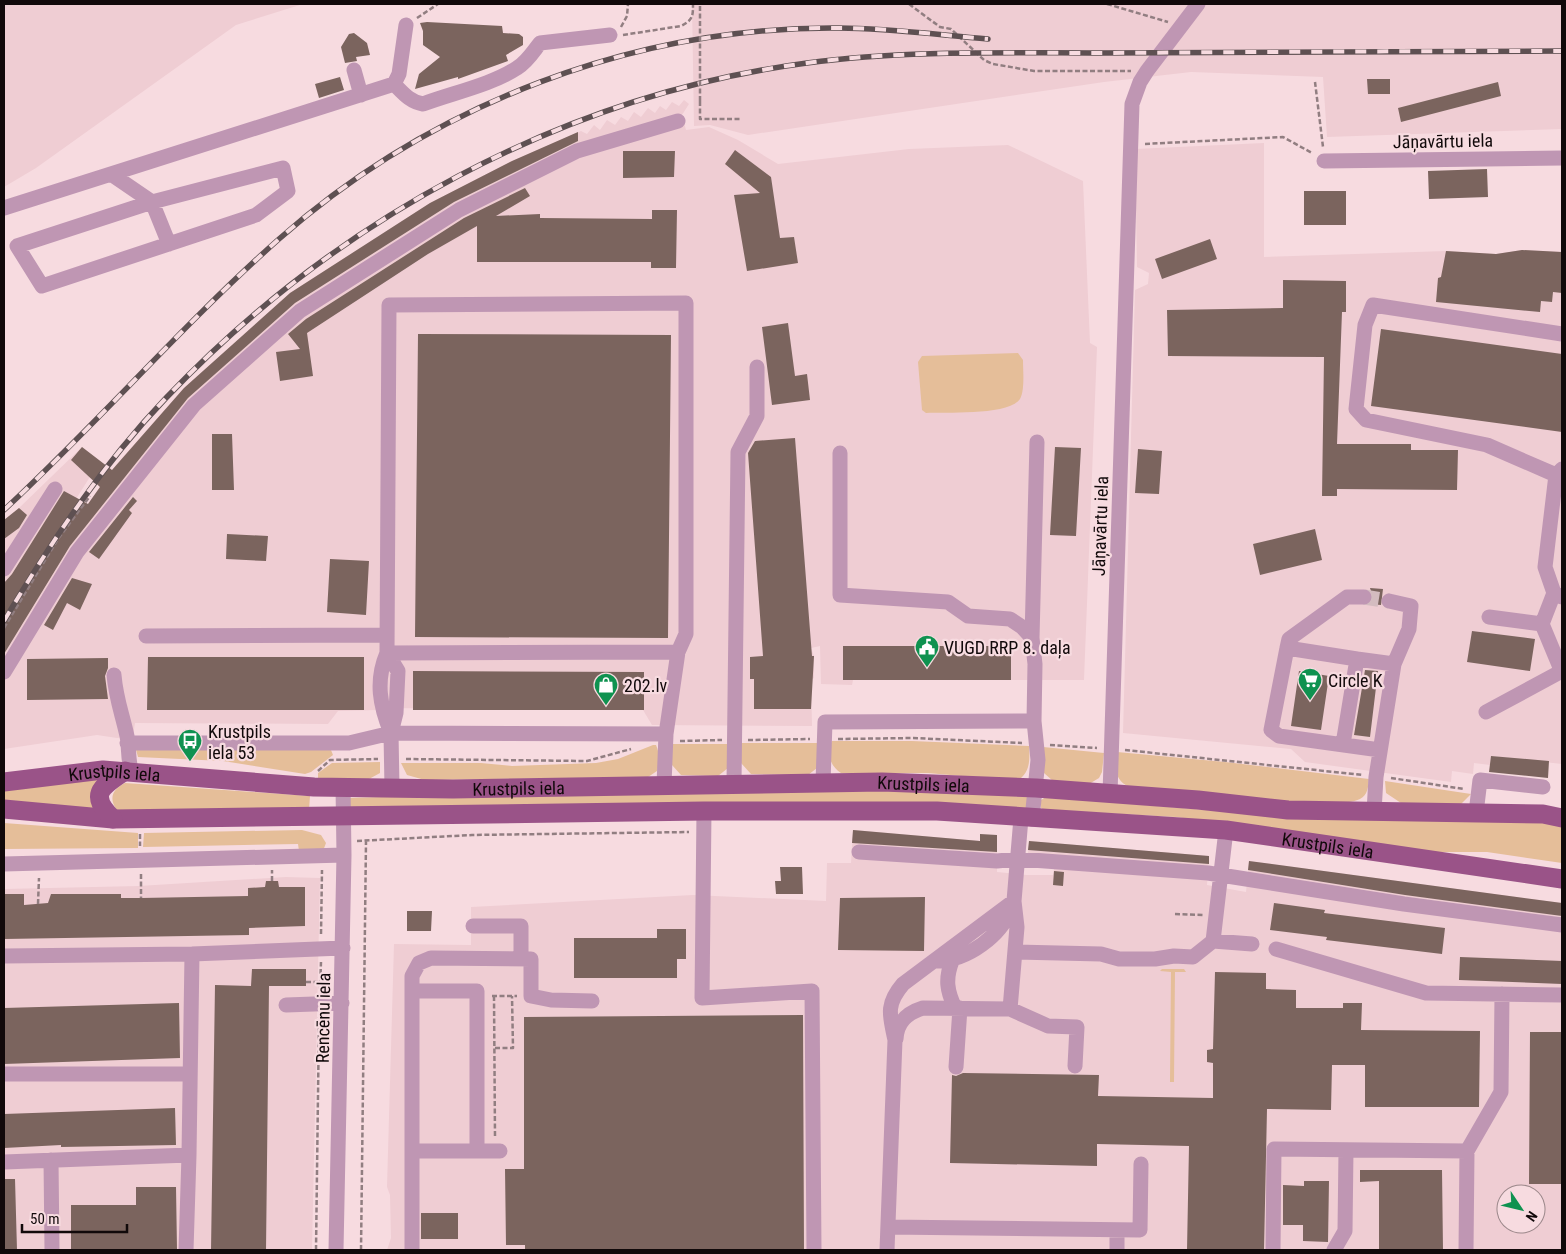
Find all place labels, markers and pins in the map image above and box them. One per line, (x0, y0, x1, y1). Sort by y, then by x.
public building icon: VUGD RRP 8. daļa (914, 634, 940, 668)
place label: VUGD RRP 8. daļa (944, 637, 1071, 659)
supermarket icon: Circle K (1297, 667, 1323, 701)
place label: Circle K (1328, 670, 1383, 691)
shop icon: 202.lv (593, 672, 619, 706)
place label: 202.lv (624, 675, 668, 696)
place label: Krustpils iela 53 (208, 721, 271, 763)
bus stop icon: Krustpils iela 53 (177, 728, 203, 762)

